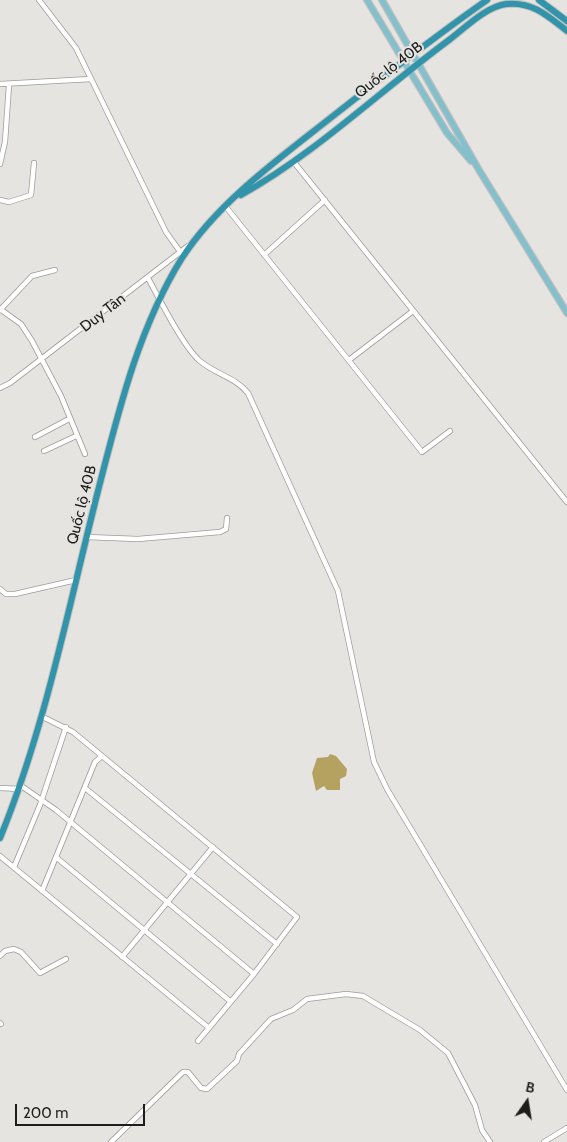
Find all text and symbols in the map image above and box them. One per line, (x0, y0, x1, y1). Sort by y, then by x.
street label: Quốc lộ 40B (352, 38, 426, 102)
street label: Duy Tân (77, 290, 129, 336)
street label: Quốc lộ 40B (63, 464, 101, 546)
north arrow (502, 1077, 552, 1127)
text: B (524, 1078, 537, 1097)
scale bar (18, 1094, 148, 1126)
text: 200 m (23, 1104, 68, 1122)

